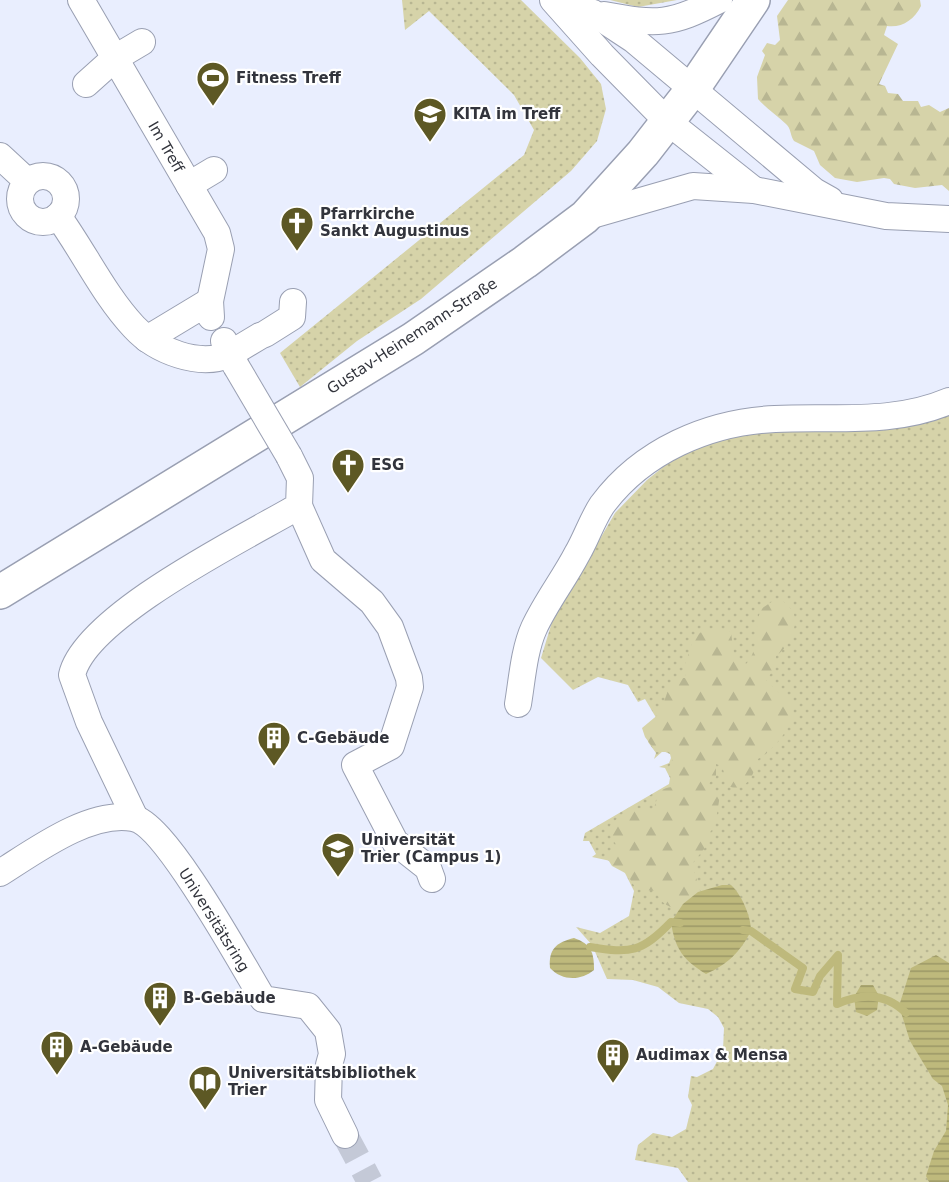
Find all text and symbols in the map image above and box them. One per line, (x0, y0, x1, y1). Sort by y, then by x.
sports icon: Fitness Treff (195, 60, 231, 107)
place label: Fitness Treff (236, 69, 342, 87)
school or university icon: KITA im Treff (412, 96, 448, 143)
place label: KITA im Treff (453, 105, 561, 123)
street label: Im Treff (144, 118, 188, 176)
church icon: Pfarrkirche Sankt Augustinus (279, 205, 315, 252)
place label: Pfarrkirche Sankt Augustinus (320, 205, 469, 240)
street label: Gustav-Heinemann-Straße (324, 274, 500, 398)
church icon: ESG (330, 447, 366, 494)
place label: ESG (371, 456, 404, 474)
building icon: C-Gebäude (256, 720, 292, 767)
place label: C-Gebäude (297, 729, 390, 747)
school or university icon: Universität Trier (Campus 1) (320, 831, 356, 878)
place label: Universität Trier (Campus 1) (361, 831, 501, 866)
street label: Universitätsring (175, 865, 253, 975)
building icon: B-Gebäude (142, 980, 178, 1027)
place label: B-Gebäude (183, 989, 276, 1007)
building icon: A-Gebäude (39, 1029, 75, 1076)
building icon: Audimax & Mensa (595, 1037, 631, 1084)
place label: A-Gebäude (80, 1038, 173, 1056)
place label: Audimax & Mensa (636, 1046, 788, 1064)
library icon: Universitätsbibliothek Trier (187, 1064, 223, 1111)
place label: Universitätsbibliothek Trier (228, 1064, 417, 1099)

